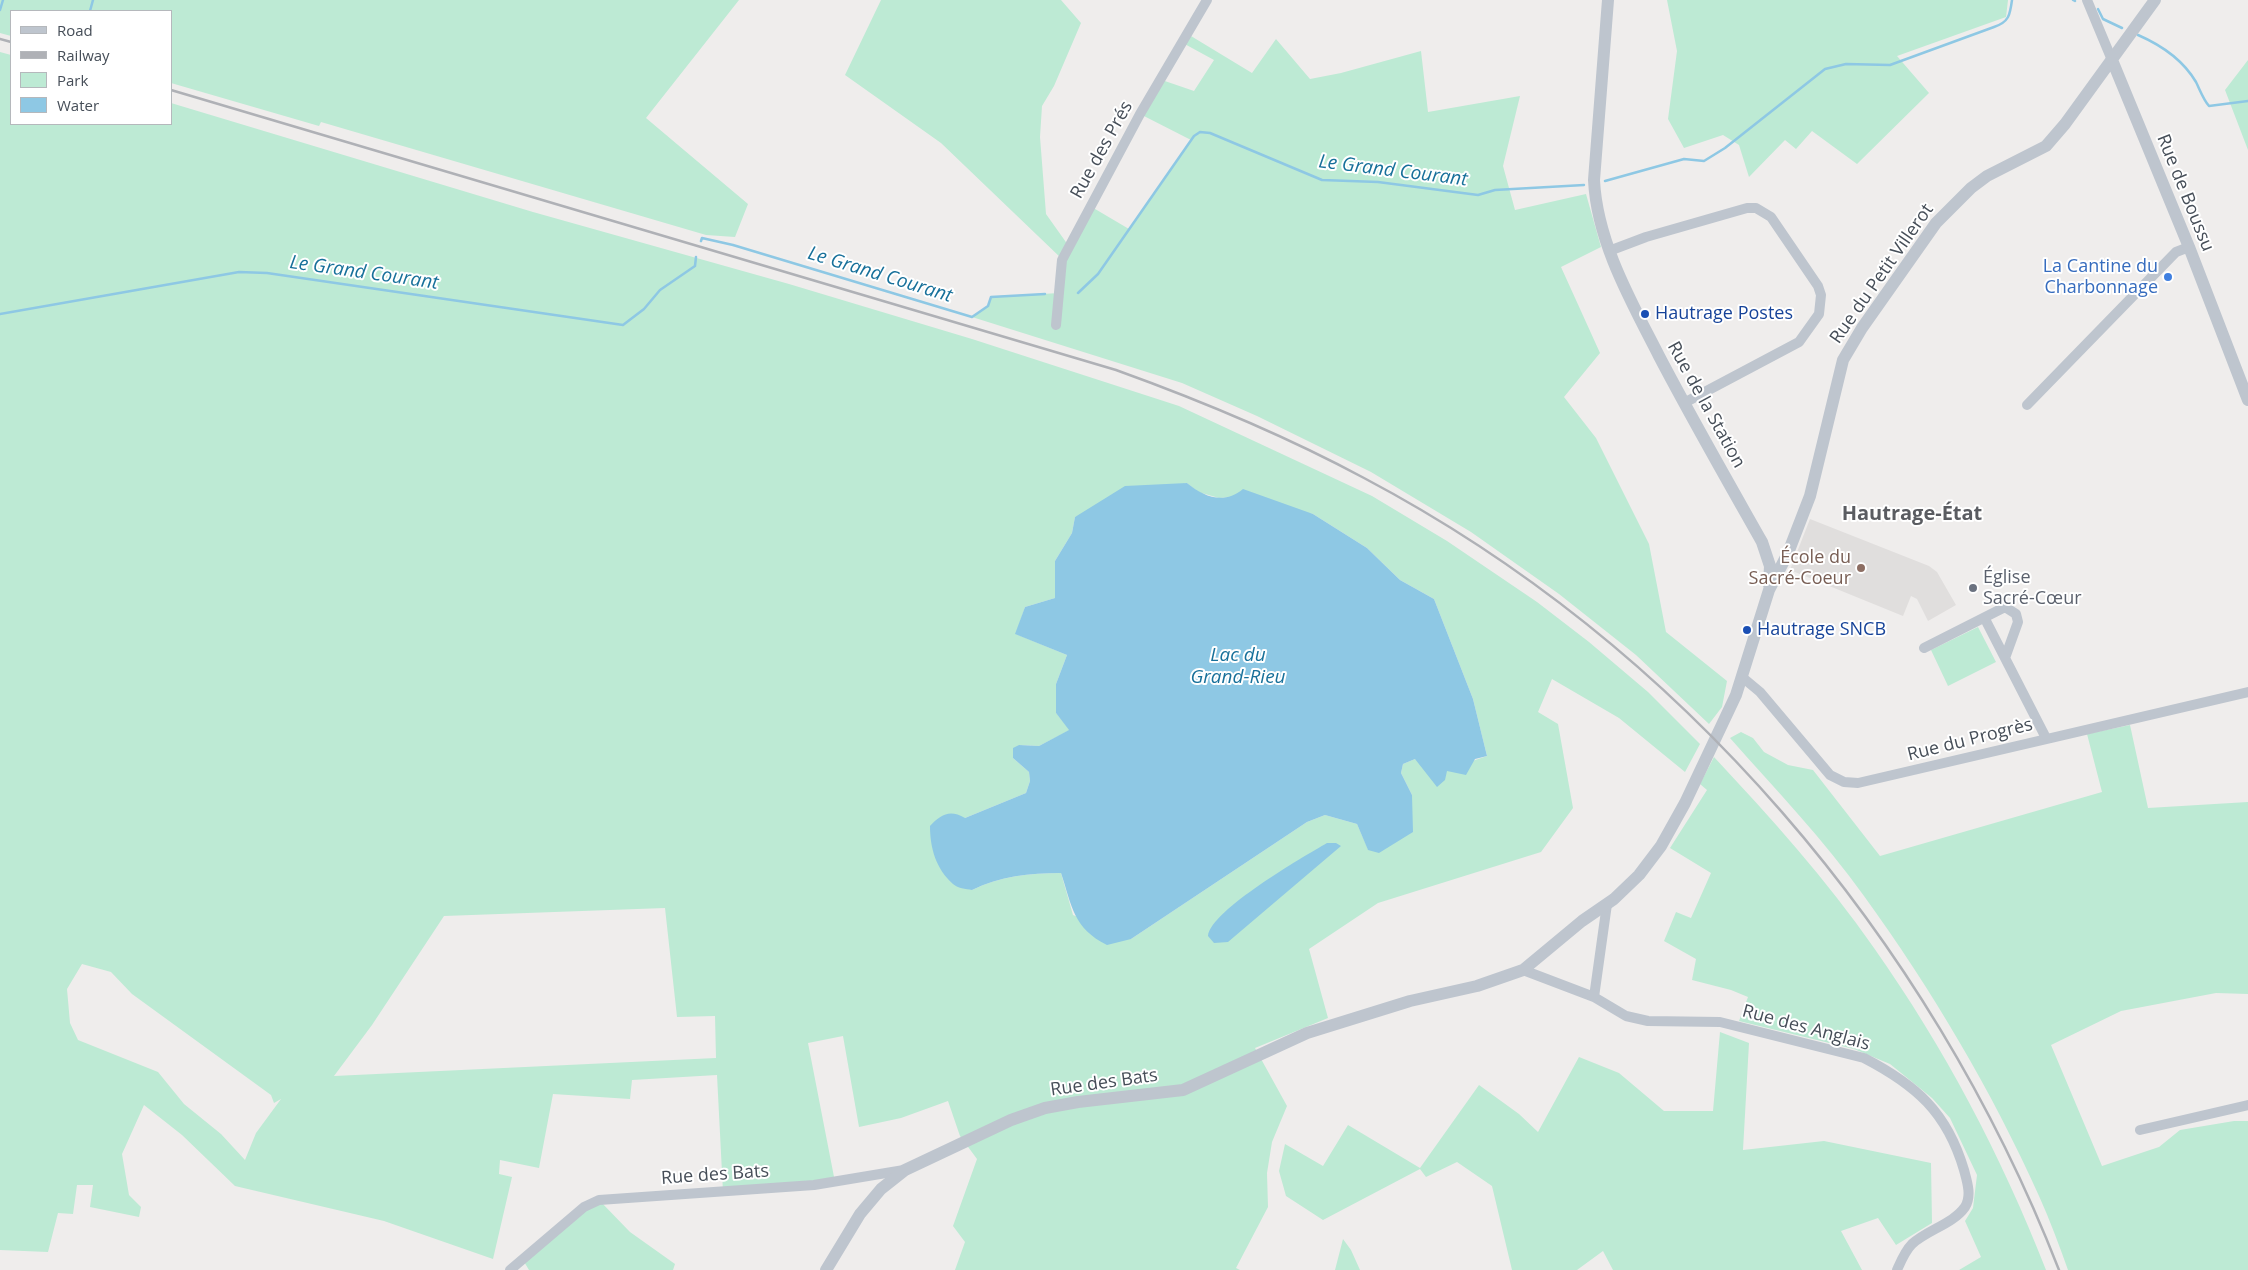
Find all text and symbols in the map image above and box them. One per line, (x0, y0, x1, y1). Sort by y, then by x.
legend (10, 10, 172, 125)
text: Road (57, 20, 93, 40)
text: Railway (57, 45, 110, 65)
text: Park (57, 70, 88, 90)
text: Water (57, 95, 99, 115)
street label: Rue des Prés (1066, 97, 1138, 203)
street label: Rue de Boussu (2152, 131, 2218, 255)
water label: Le Grand Courant (1317, 151, 1469, 191)
street label: Rue du Petit Villerot (1826, 200, 1938, 348)
water label: Le Grand Courant (805, 242, 955, 308)
water label: Le Grand Courant (288, 251, 440, 295)
place label: La Cantine du Charbonnage (2043, 256, 2158, 298)
marker: La Cantine du Charbonnage (2162, 271, 2174, 283)
place label: Hautrage Postes (1655, 303, 1793, 325)
marker: Hautrage Postes (1639, 308, 1651, 320)
street label: Rue de la Station (1662, 338, 1750, 472)
district label: Hautrage-État (1842, 502, 1982, 526)
place label: École du Sacré-Coeur (1749, 547, 1851, 590)
marker: École du Sacré-Coeur (1855, 562, 1867, 574)
place label: Église Sacré-Cœur (1983, 567, 2082, 610)
marker: Église Sacré-Cœur (1967, 582, 1979, 594)
place label: Hautrage SNCB (1757, 619, 1886, 641)
marker: Hautrage SNCB (1741, 624, 1753, 636)
water label: Lac du Grand-Rieu (1190, 645, 1286, 689)
street label: Rue du Progrès (1905, 714, 2035, 766)
street label: Rue des Anglais (1740, 1001, 1872, 1055)
street label: Rue des Bats (1049, 1065, 1159, 1101)
street label: Rue des Bats (660, 1160, 770, 1190)

